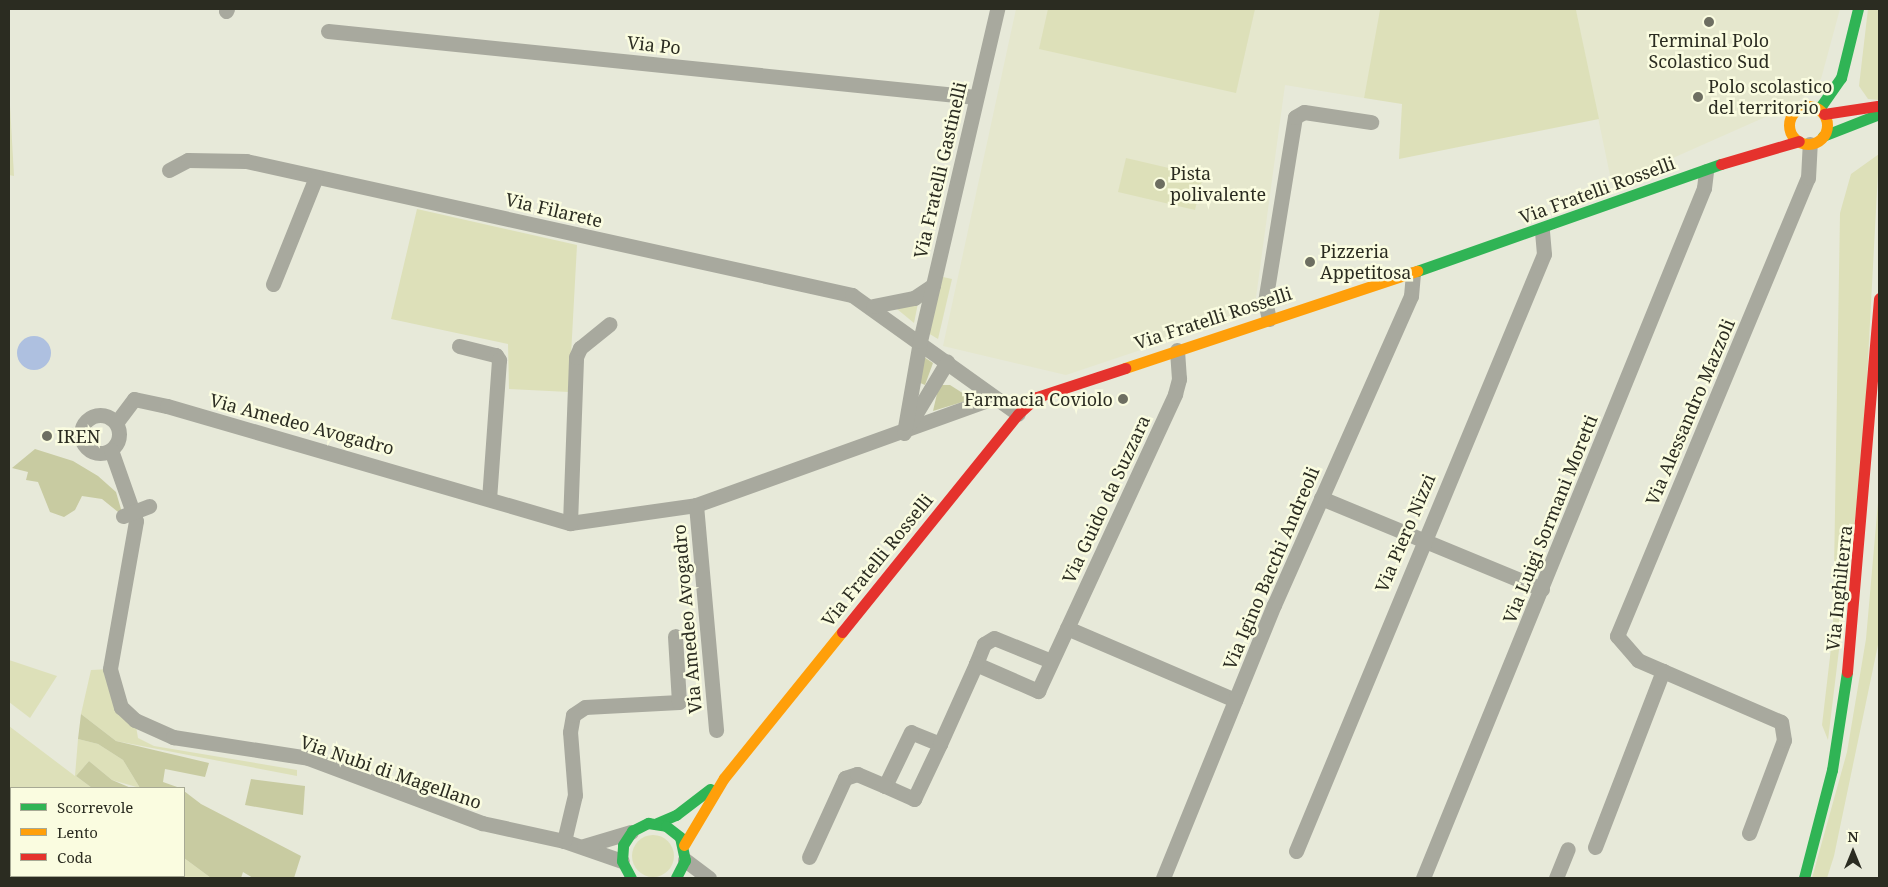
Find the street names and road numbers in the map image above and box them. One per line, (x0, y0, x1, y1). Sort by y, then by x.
street label: Via Po (626, 31, 682, 59)
street label: Via Fratelli Gastinelli (909, 80, 971, 260)
street label: Via Fratelli Rosselli (1516, 152, 1678, 228)
street label: Via Filarete (503, 188, 605, 232)
street label: Via Fratelli Rosselli (1132, 282, 1294, 354)
street label: Via Alessandro Mazzoli (1641, 316, 1739, 508)
street label: Via Amedeo Avogadro (207, 389, 397, 459)
street label: Via Guido da Suzzara (1058, 412, 1154, 586)
street label: Via Luigi Sormani Moretti (1498, 412, 1602, 626)
street label: Via Igino Bacchi Andreoli (1218, 463, 1324, 673)
street label: Via Piero Nizzi (1370, 471, 1440, 595)
street label: Via Fratelli Rosselli (817, 489, 937, 631)
street label: Via Amedeo Avogadro (668, 523, 706, 715)
street label: Via Inghilterra (1822, 524, 1856, 652)
street label: Via Nubi di Magellano (297, 731, 485, 813)

